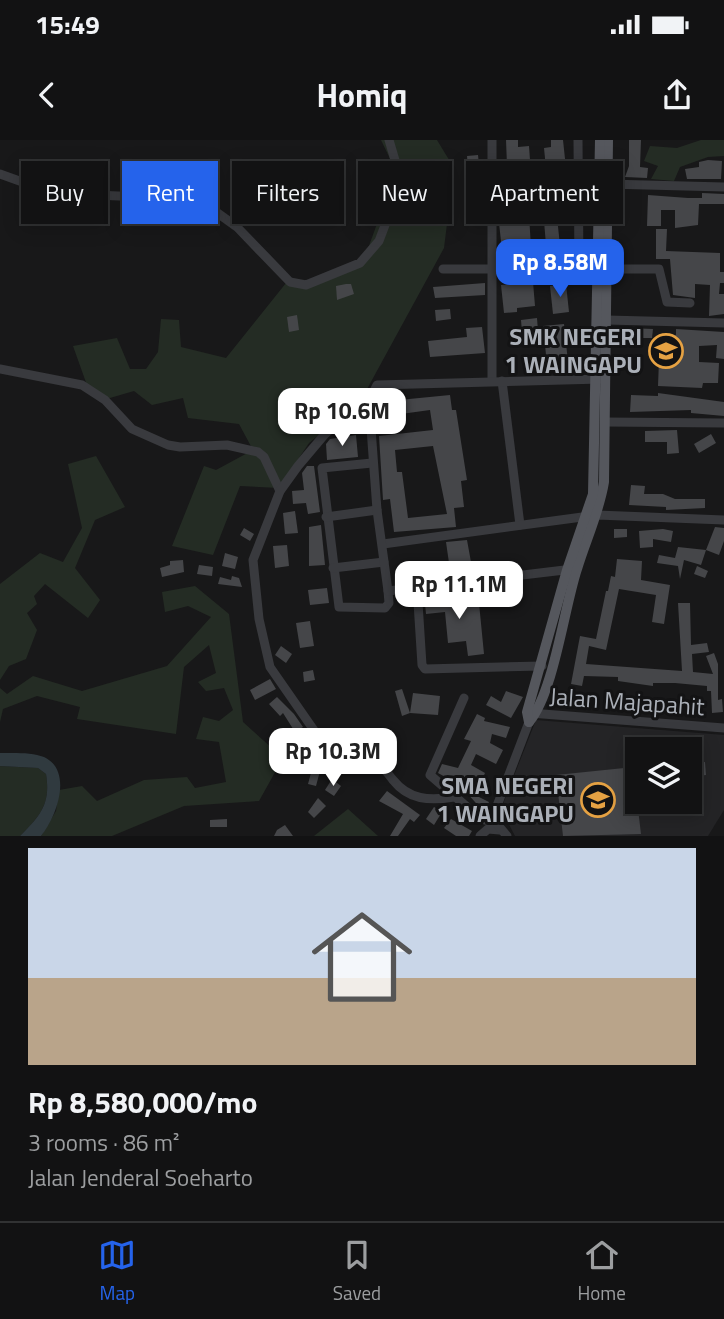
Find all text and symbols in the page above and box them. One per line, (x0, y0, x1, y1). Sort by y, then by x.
text: 15:49 (35, 5, 100, 44)
text: Homiq (317, 71, 407, 119)
icon: back (28, 76, 66, 114)
icon: share (658, 76, 696, 114)
chip: Buy (21, 161, 108, 224)
chip: Rent (122, 161, 218, 224)
chip: Filters (232, 161, 344, 224)
chip: New (358, 161, 452, 224)
chip: Apartment (466, 161, 623, 224)
pin: Rp 8.58M (488, 240, 632, 299)
text: Rp 8.58M (512, 244, 608, 279)
place label: SMK NEGERI 1 WAINGAPU (505, 318, 642, 382)
school or university icon: SMK NEGERI 1 WAINGAPU (647, 332, 685, 370)
pin: Rp 10.6M (270, 388, 414, 448)
text: Rp 10.6M (294, 393, 390, 428)
pin: Rp 11.1M (387, 561, 531, 621)
text: Rp 11.1M (411, 566, 507, 601)
street label: Jalan Majapahit (548, 678, 706, 724)
pin: Rp 10.3M (261, 728, 405, 788)
text: Rp 10.3M (285, 733, 381, 768)
map controls (625, 737, 702, 814)
button: layers (625, 737, 702, 814)
place label: SMA NEGERI 1 WAINGAPU (437, 767, 574, 831)
school or university icon: SMA NEGERI 1 WAINGAPU (579, 781, 617, 819)
icon: home (299, 894, 425, 1020)
text: Rp 8,580,000/mo (28, 1079, 257, 1125)
text: 3 rooms · 86 m² (28, 1125, 179, 1160)
text: Jalan Jenderal Soeharto (28, 1160, 253, 1195)
tab: Map (98, 1236, 136, 1307)
tab: Saved (333, 1236, 381, 1307)
tab: Home (578, 1236, 626, 1307)

